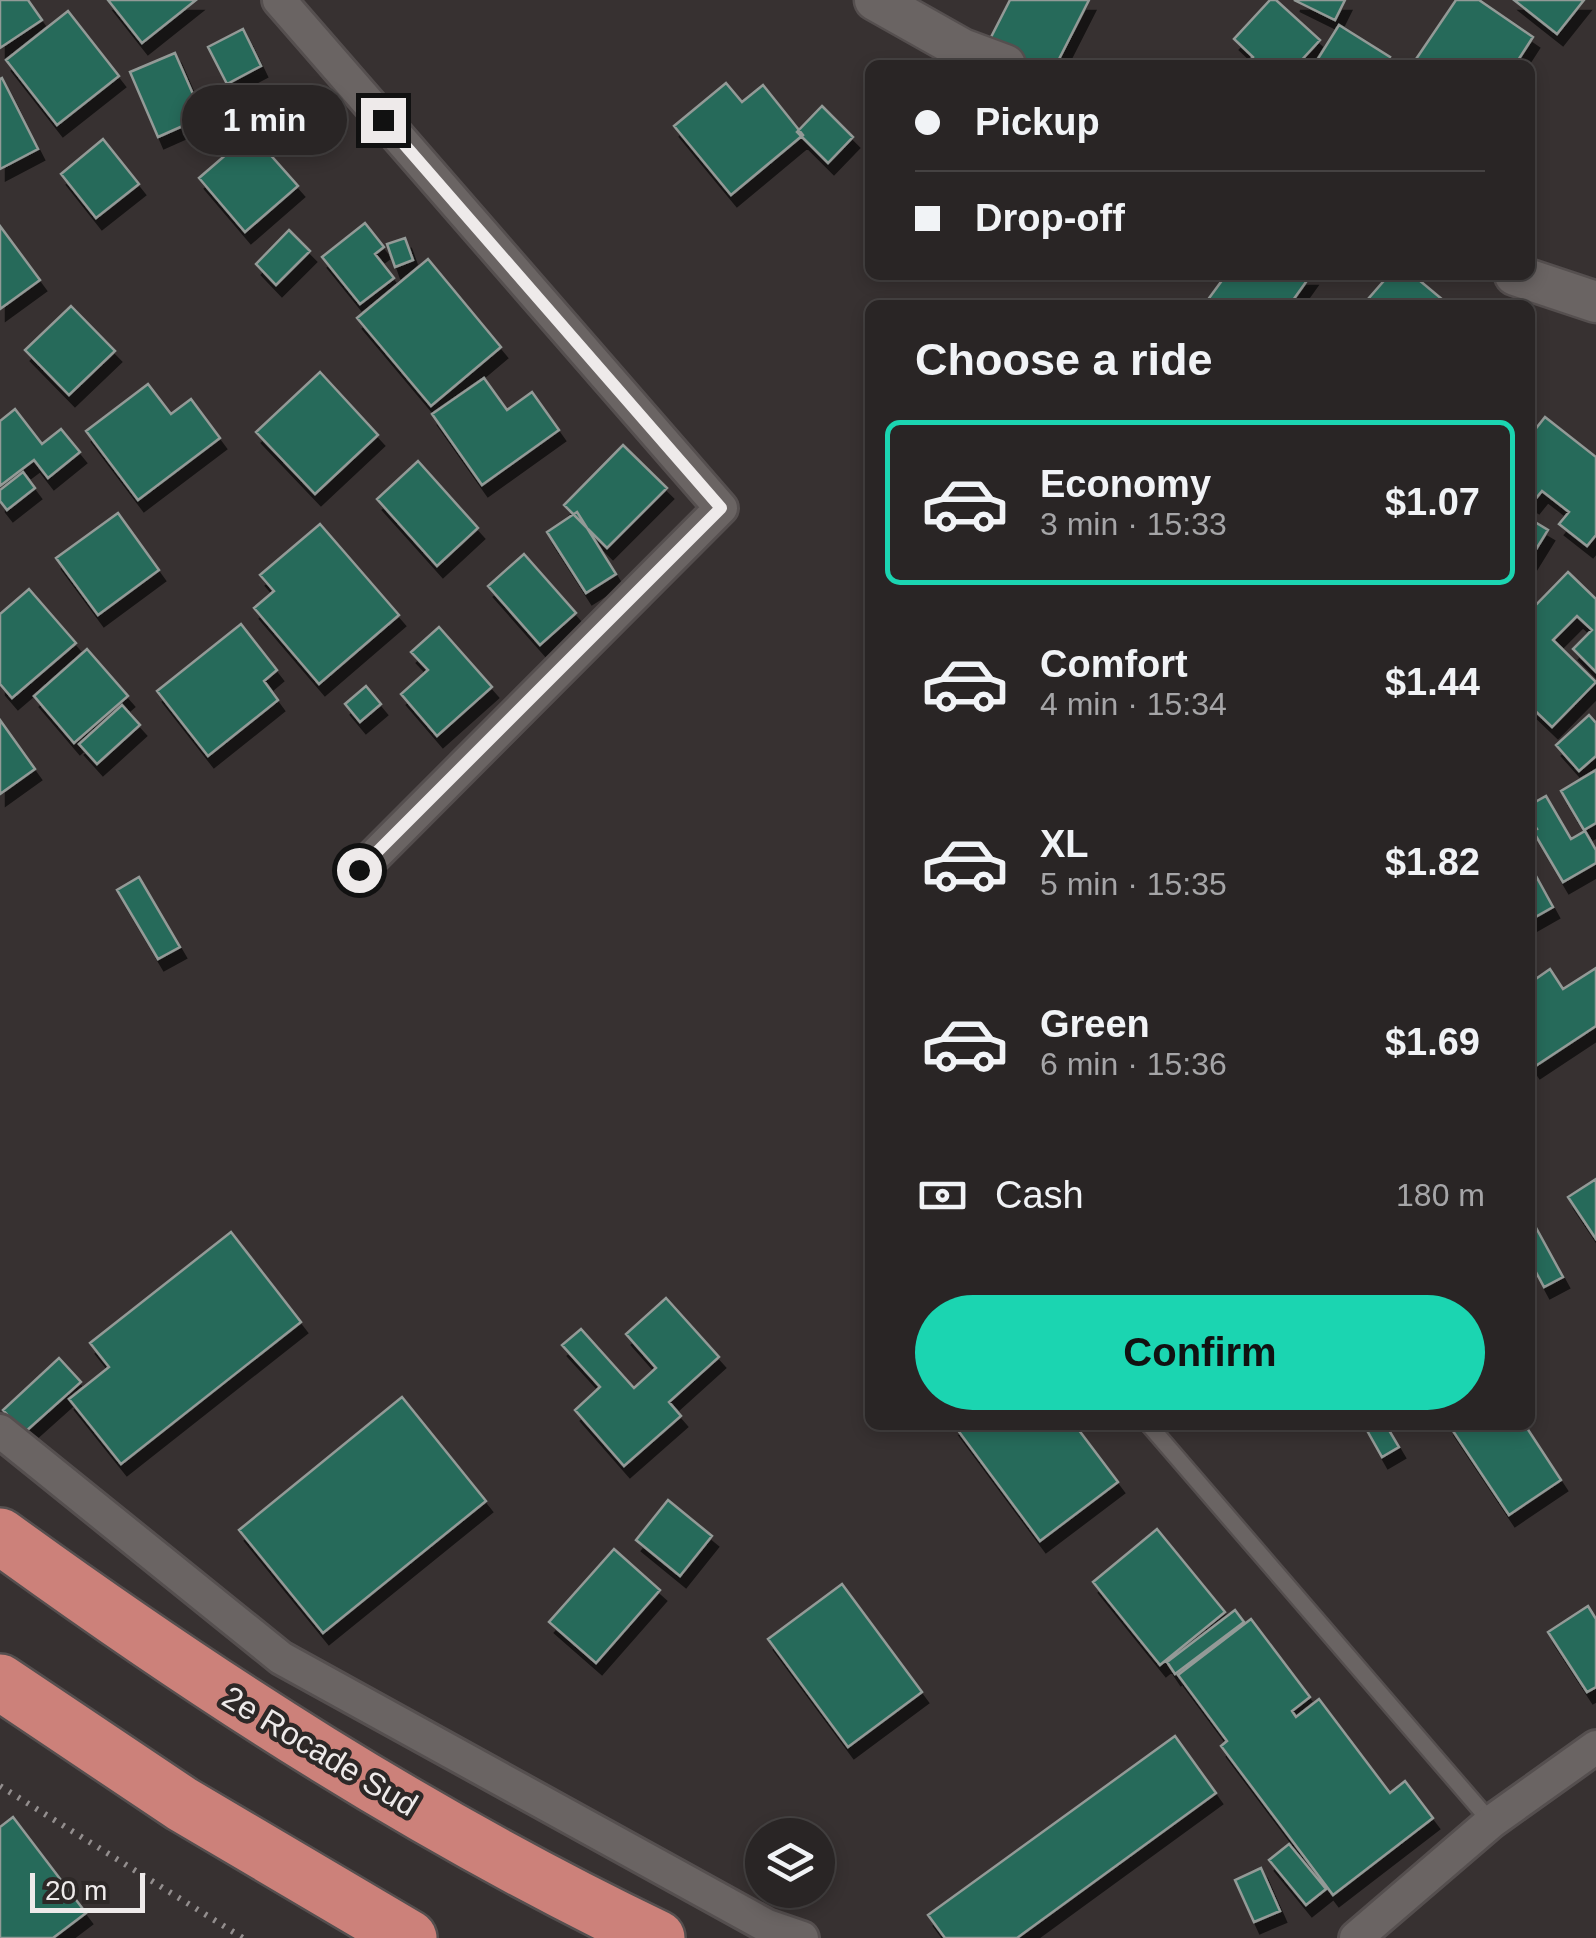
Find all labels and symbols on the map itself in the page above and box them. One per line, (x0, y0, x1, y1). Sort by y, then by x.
callout: 1 min (183, 85, 348, 155)
route end (361, 98, 406, 143)
route start (337, 848, 382, 893)
street label: 2e Rocade Sud (216, 1679, 424, 1823)
scale bar (30, 1868, 145, 1912)

